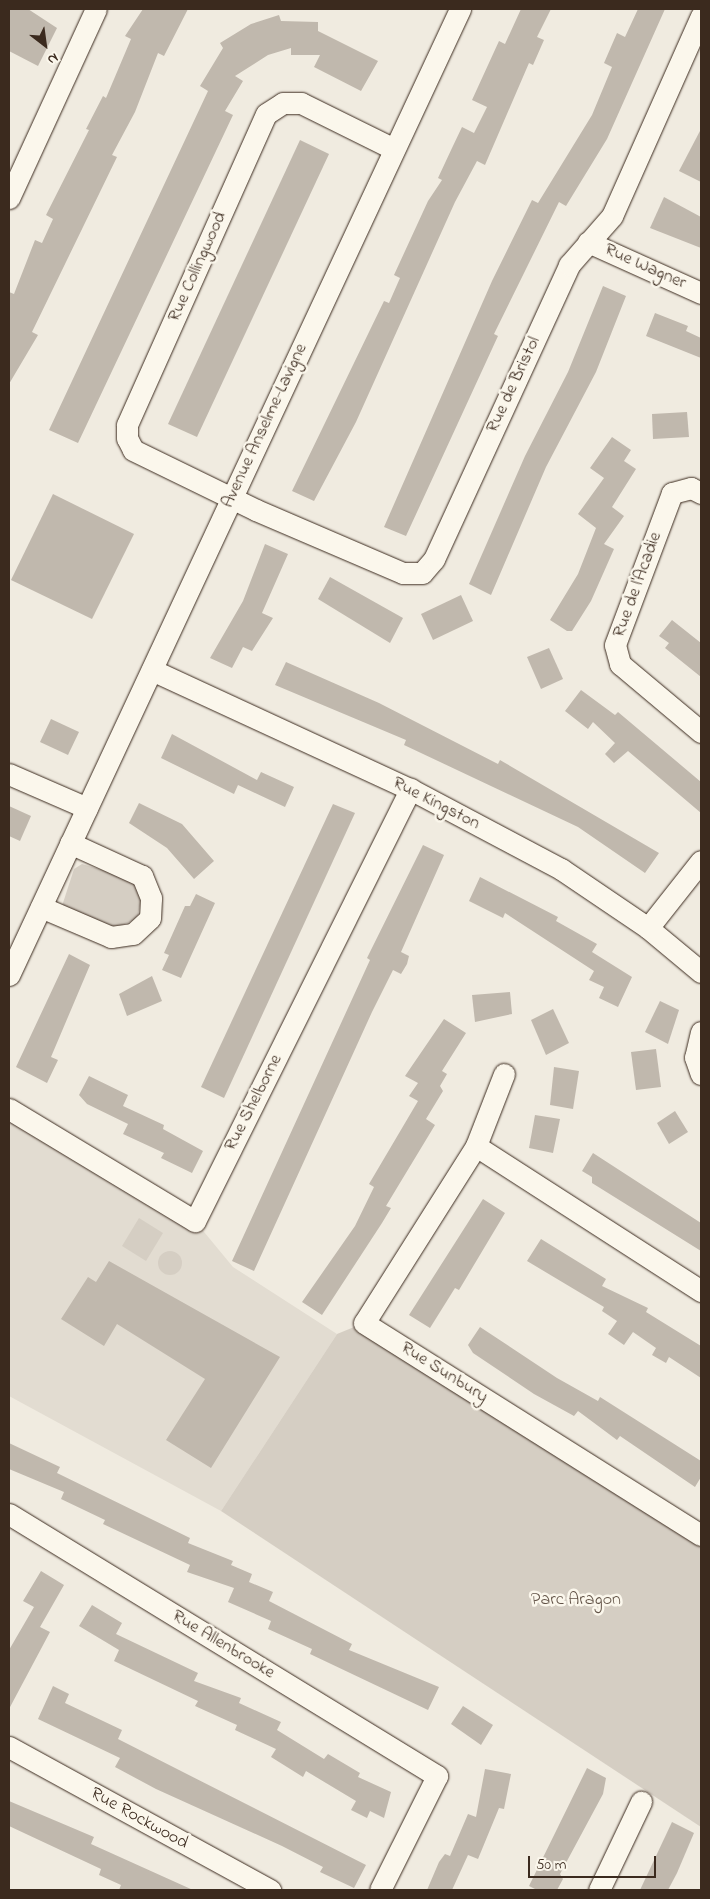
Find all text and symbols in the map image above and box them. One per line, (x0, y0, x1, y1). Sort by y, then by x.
north arrow (20, 20, 70, 70)
text: N (43, 47, 62, 70)
street label: Rue Collingwood (164, 209, 232, 325)
street label: Rue Wagner (601, 239, 689, 295)
street label: Rue de Bristol (482, 334, 546, 436)
street label: Avenue Anselme-Lavigne (217, 340, 313, 512)
street label: Rue de l'Acadie (609, 529, 667, 641)
street label: Rue Kingston (389, 773, 483, 835)
street label: Rue Shelborne (220, 1051, 288, 1155)
street label: Rue Sunbury (396, 1338, 492, 1408)
park label: Parc Aragon (531, 1589, 621, 1611)
street label: Rue Allenbrooke (168, 1606, 278, 1684)
street label: Rue Rockwood (86, 1783, 192, 1855)
scale bar (530, 1846, 658, 1878)
text: 50 m (536, 1854, 566, 1876)

